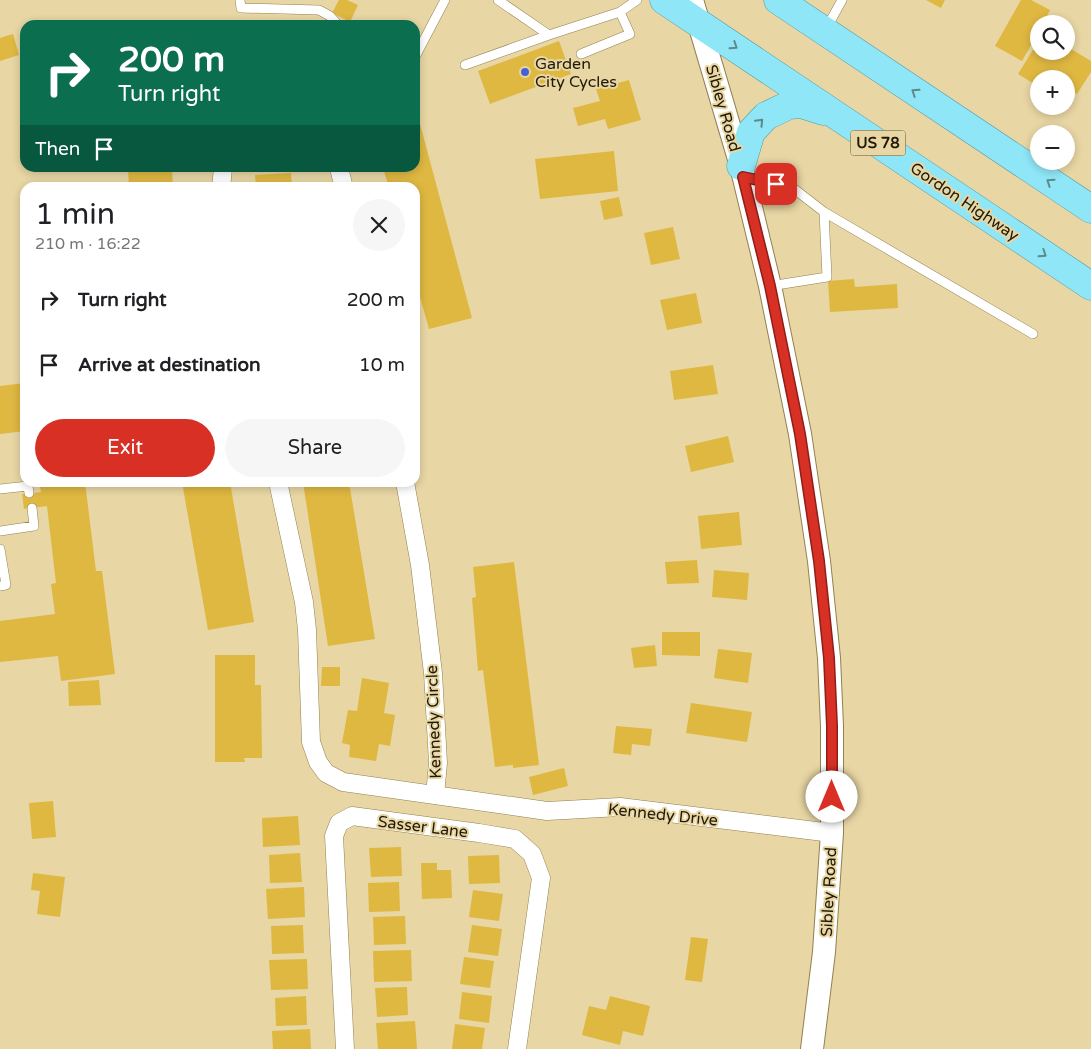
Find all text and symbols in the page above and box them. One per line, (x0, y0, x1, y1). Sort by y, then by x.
map controls (1030, 15, 1075, 170)
button: search (1030, 15, 1075, 60)
text: 200 m (118, 39, 225, 81)
icon: right (35, 40, 100, 105)
one-way arrow (728, 40, 738, 49)
place label: Garden City Cycles (535, 54, 617, 92)
street label: Sibley Road (701, 62, 745, 154)
marker: Garden City Cycles (519, 66, 531, 78)
button: + (1030, 70, 1075, 115)
text: Turn right (118, 81, 220, 107)
one-way arrow (912, 89, 921, 98)
one-way arrow (754, 119, 763, 128)
button: − (1030, 125, 1075, 170)
road number: US 78 (850, 130, 906, 156)
icon: arrive (90, 135, 118, 163)
text: Then (35, 138, 80, 160)
street label: Gordon Highway (906, 158, 1023, 246)
pin (755, 163, 797, 205)
icon: arrive (762, 170, 790, 198)
one-way arrow (1047, 179, 1056, 188)
text: 1 min (35, 196, 115, 233)
button: close (353, 199, 405, 251)
text: 210 m · 16:22 (35, 234, 141, 254)
one-way arrow (1037, 248, 1047, 257)
icon: right (35, 286, 63, 314)
text: Turn right (78, 289, 166, 311)
text: 200 m (347, 289, 405, 311)
icon: arrive (35, 351, 63, 379)
text: Arrive at destination (78, 354, 261, 376)
text: 10 m (359, 354, 405, 376)
button: Exit (35, 419, 215, 477)
button: Share (225, 419, 405, 477)
street label: Kennedy Circle (422, 665, 446, 779)
position arrow (805, 770, 857, 822)
street label: Kennedy Drive (607, 799, 719, 831)
street label: Sasser Lane (377, 812, 469, 842)
street label: Sibley Road (817, 847, 841, 937)

